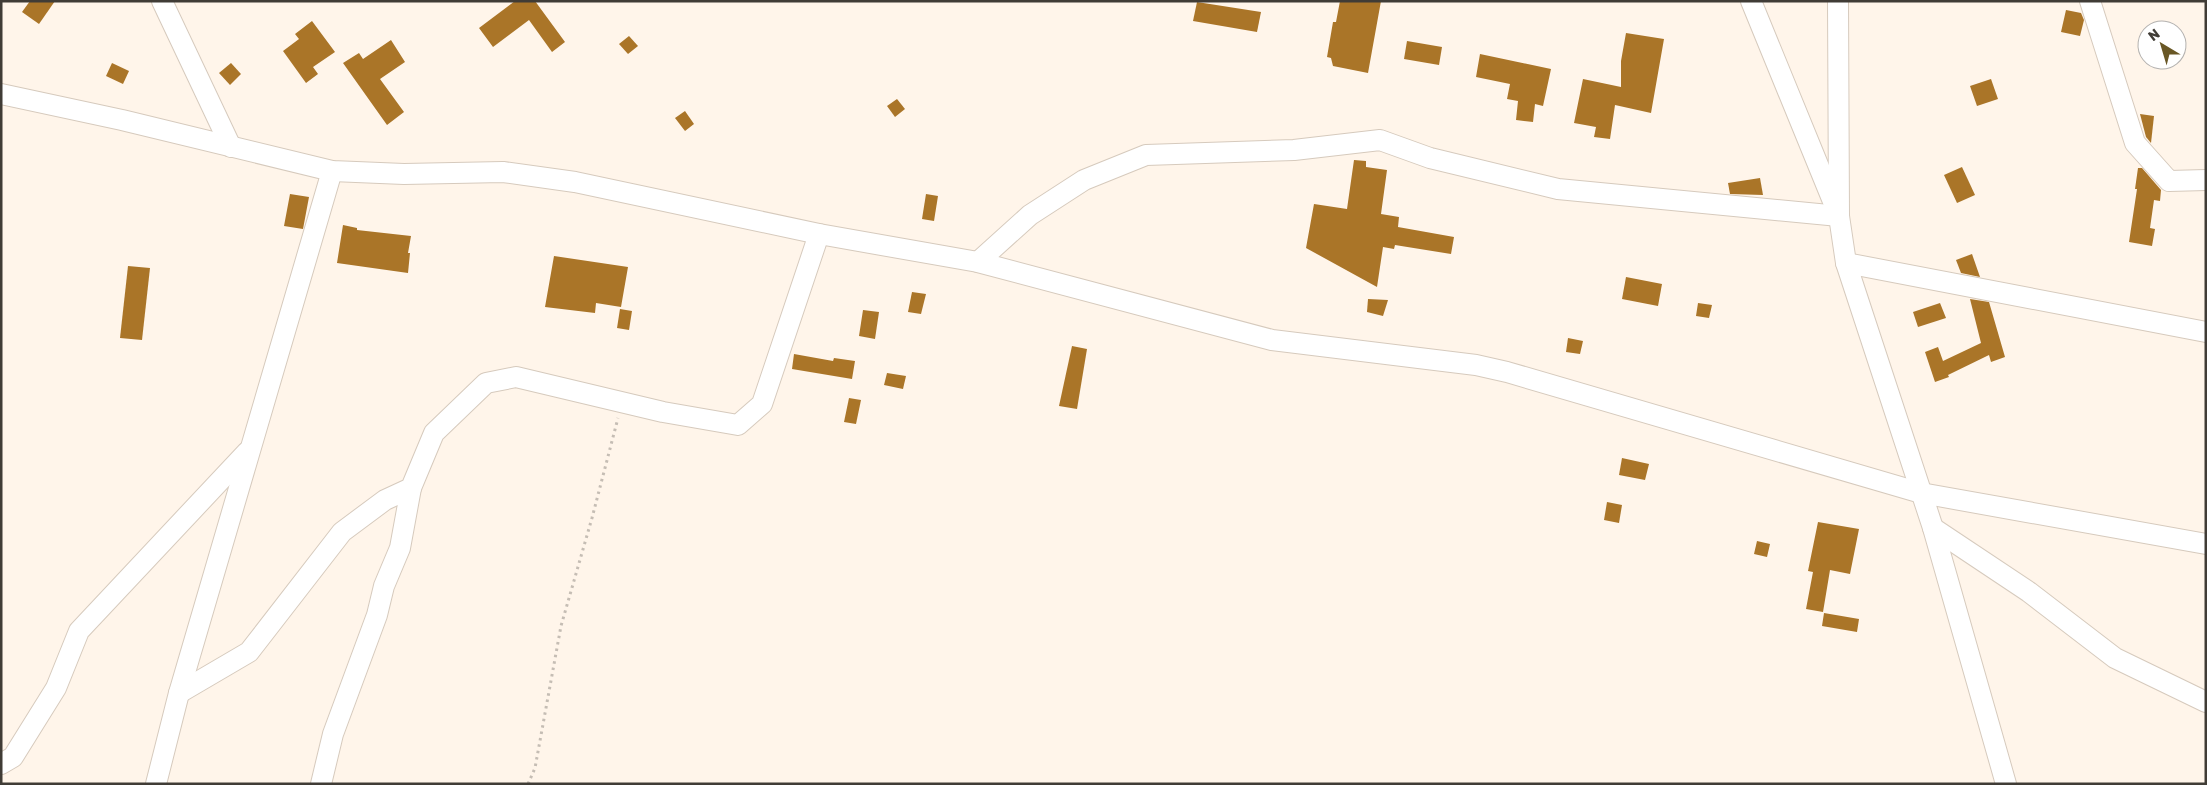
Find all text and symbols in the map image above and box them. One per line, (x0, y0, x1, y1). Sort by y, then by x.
north arrow (2137, 20, 2187, 70)
text: N (2145, 25, 2164, 45)

